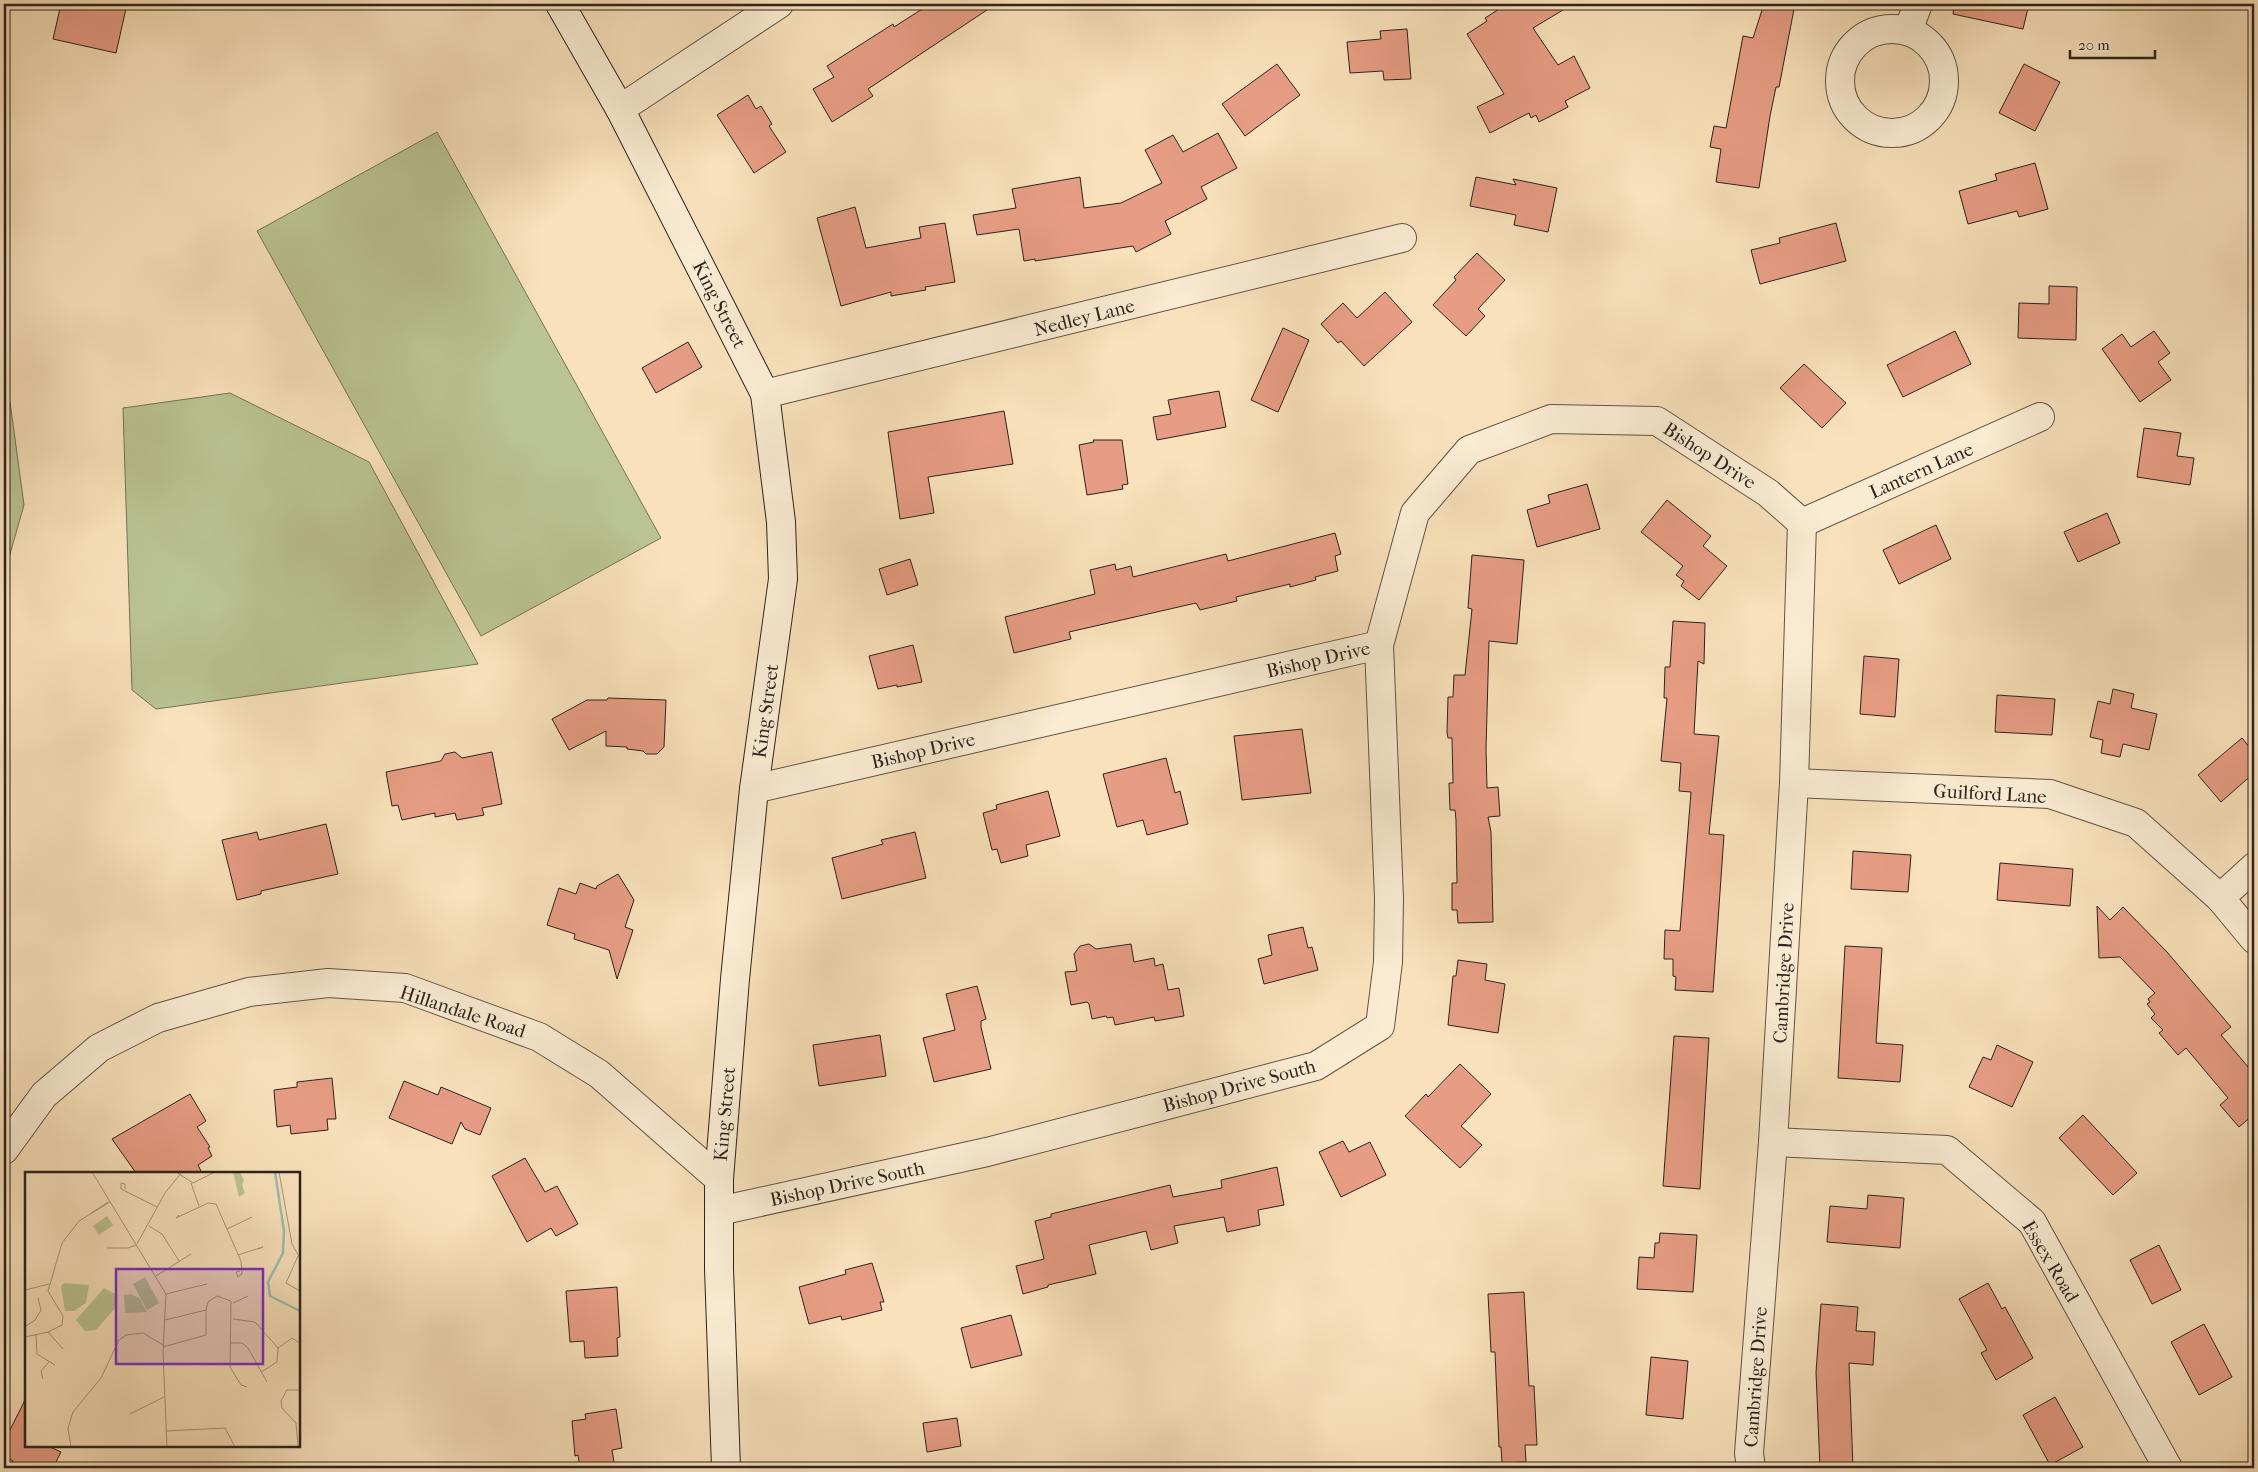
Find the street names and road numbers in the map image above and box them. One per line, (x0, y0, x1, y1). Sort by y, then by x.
street label: King Street (688, 257, 751, 352)
street label: Nedley Lane (1032, 295, 1137, 341)
street label: Bishop Drive (1659, 418, 1760, 494)
street label: Lantern Lane (1866, 438, 1977, 504)
street label: Bishop Drive (1264, 637, 1372, 683)
street label: King Street (748, 662, 784, 760)
street label: Bishop Drive (869, 728, 977, 774)
street label: Guilford Lane (1933, 780, 2047, 808)
street label: Cambridge Drive (1769, 902, 1799, 1044)
street label: Hillandale Road (397, 981, 529, 1043)
street label: Bishop Drive South (1160, 1055, 1318, 1117)
street label: King Street (710, 1066, 740, 1162)
street label: Bishop Drive South (768, 1157, 927, 1211)
street label: Essex Road (2017, 1217, 2083, 1307)
street label: Cambridge Drive (1740, 1306, 1772, 1448)

